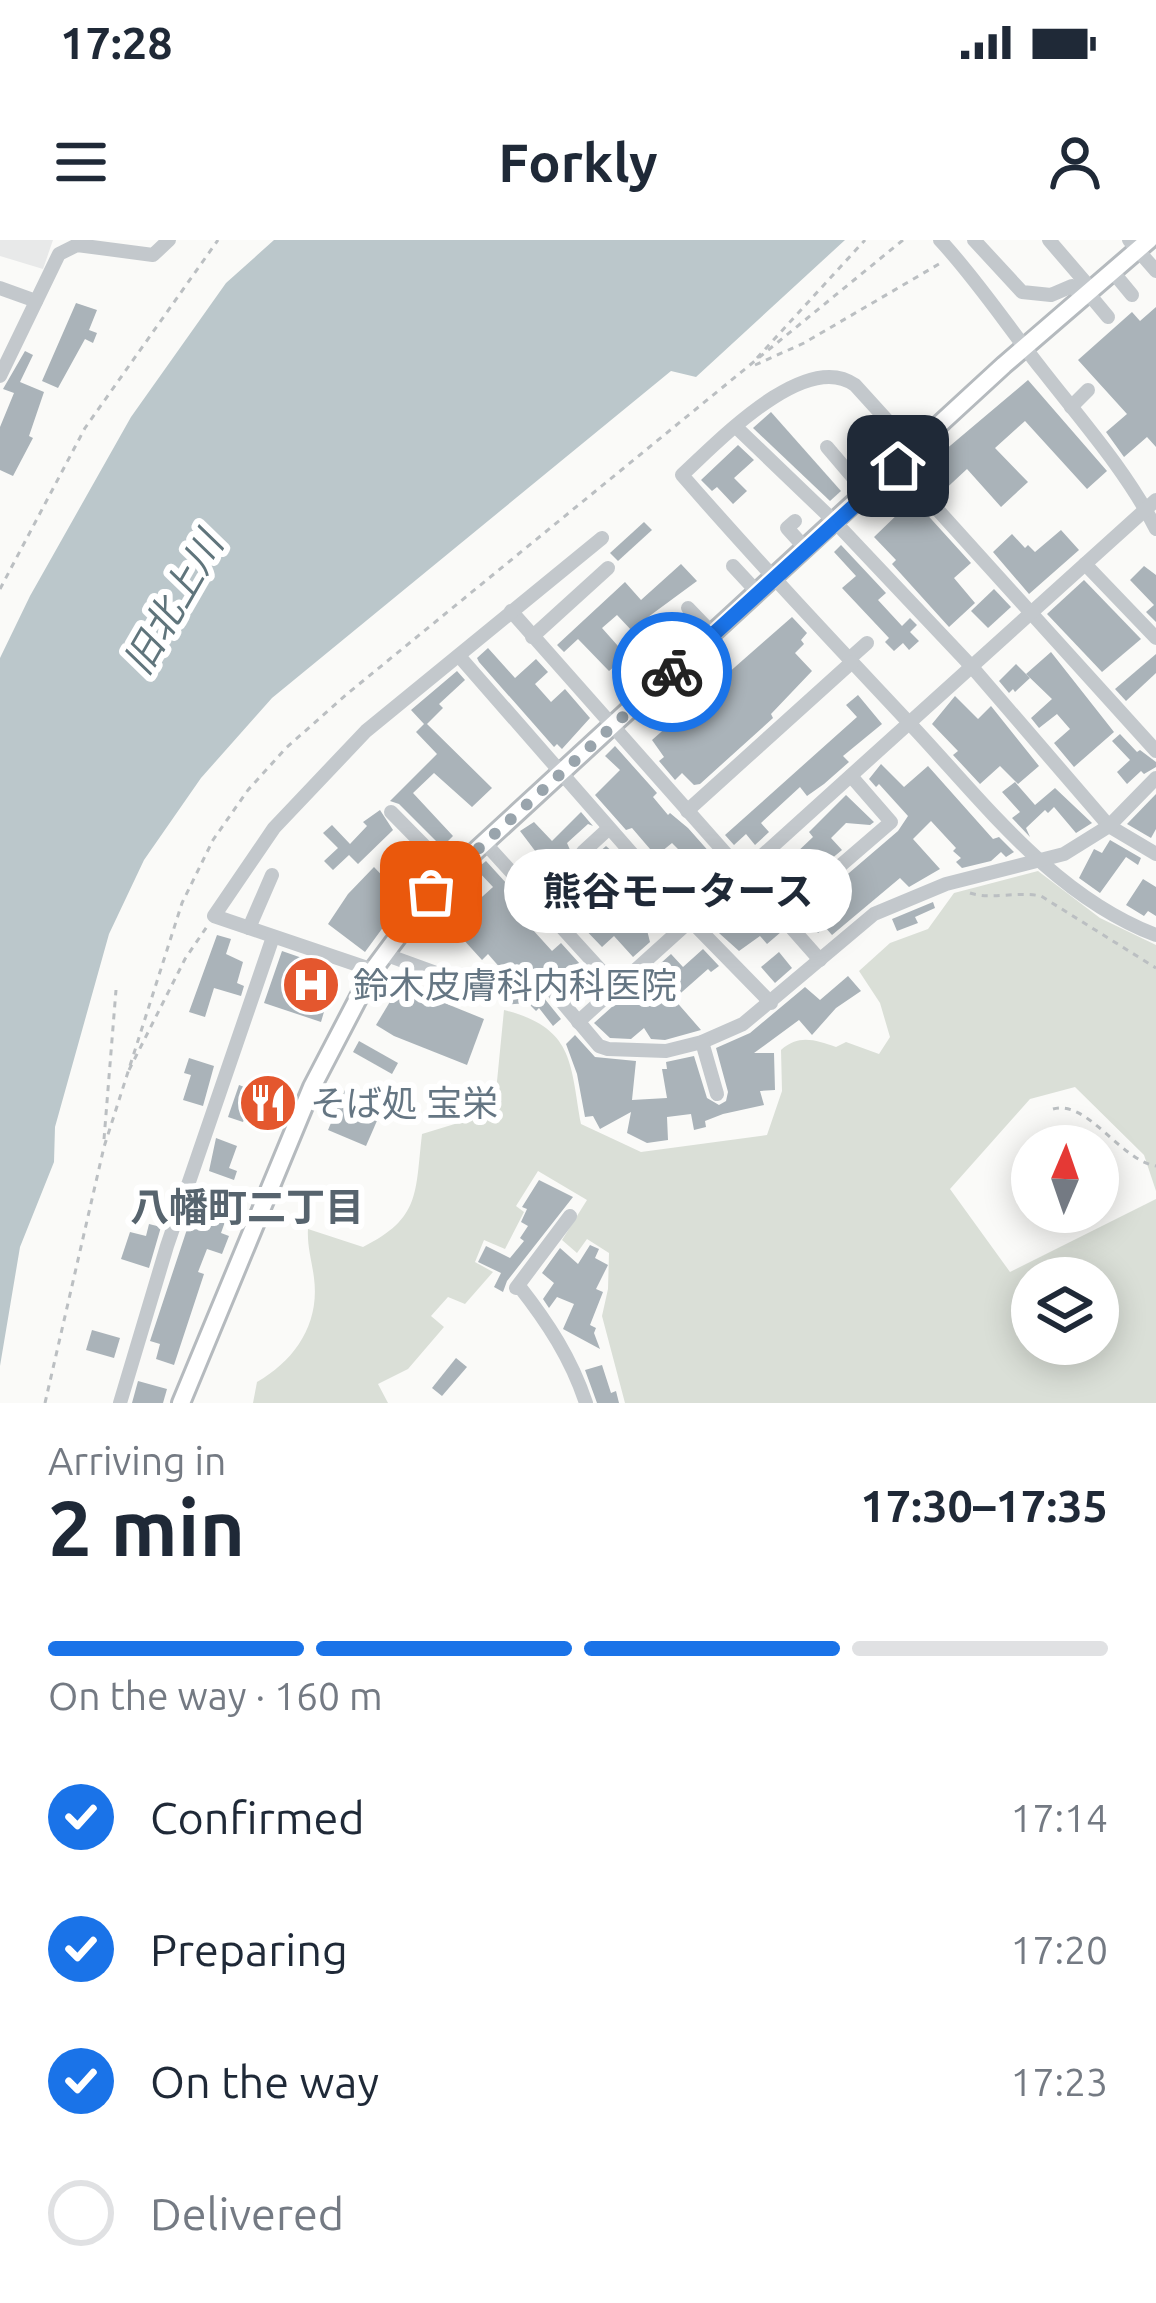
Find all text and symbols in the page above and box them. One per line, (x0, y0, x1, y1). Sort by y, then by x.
text: 17:28 (60, 17, 173, 68)
icon: menu (48, 129, 114, 195)
icon: person (1042, 129, 1108, 195)
text: Forkly (498, 132, 658, 192)
pin (847, 415, 949, 517)
icon: home (865, 433, 931, 499)
water label: 旧北上川 (115, 521, 232, 681)
courier (612, 612, 732, 732)
icon: bike (639, 639, 705, 705)
pin (380, 841, 482, 943)
callout: 熊谷モータース (503, 850, 851, 934)
icon: bag (398, 859, 464, 925)
text: 熊谷モータース (542, 869, 814, 912)
hospital icon: 鈴木皮膚科内科医院 (280, 954, 342, 1016)
place label: 鈴木皮膚科内科医院 (353, 964, 677, 1005)
restaurant icon: そば処 宝栄 (237, 1072, 299, 1134)
place label: そば処 宝栄 (310, 1082, 498, 1123)
north arrow (1011, 1125, 1119, 1233)
map controls (1011, 1125, 1119, 1365)
district label: 八幡町二丁目 (130, 1185, 364, 1228)
button: layers (1011, 1257, 1119, 1365)
text: Arriving in (48, 1439, 226, 1482)
text: 17:30–17:35 (860, 1480, 1108, 1531)
text: 2 min (48, 1483, 245, 1571)
text: On the way · 160 m (48, 1674, 383, 1717)
icon: check (48, 1784, 114, 1850)
text: Confirmed (150, 1792, 365, 1843)
text: 17:14 (1010, 1796, 1108, 1839)
icon: check (48, 1916, 114, 1982)
text: Preparing (150, 1924, 348, 1975)
text: 17:20 (1010, 1928, 1108, 1971)
icon: check (48, 2048, 114, 2114)
text: On the way (150, 2056, 379, 2107)
text: 17:23 (1010, 2060, 1108, 2103)
text: Delivered (150, 2188, 344, 2239)

